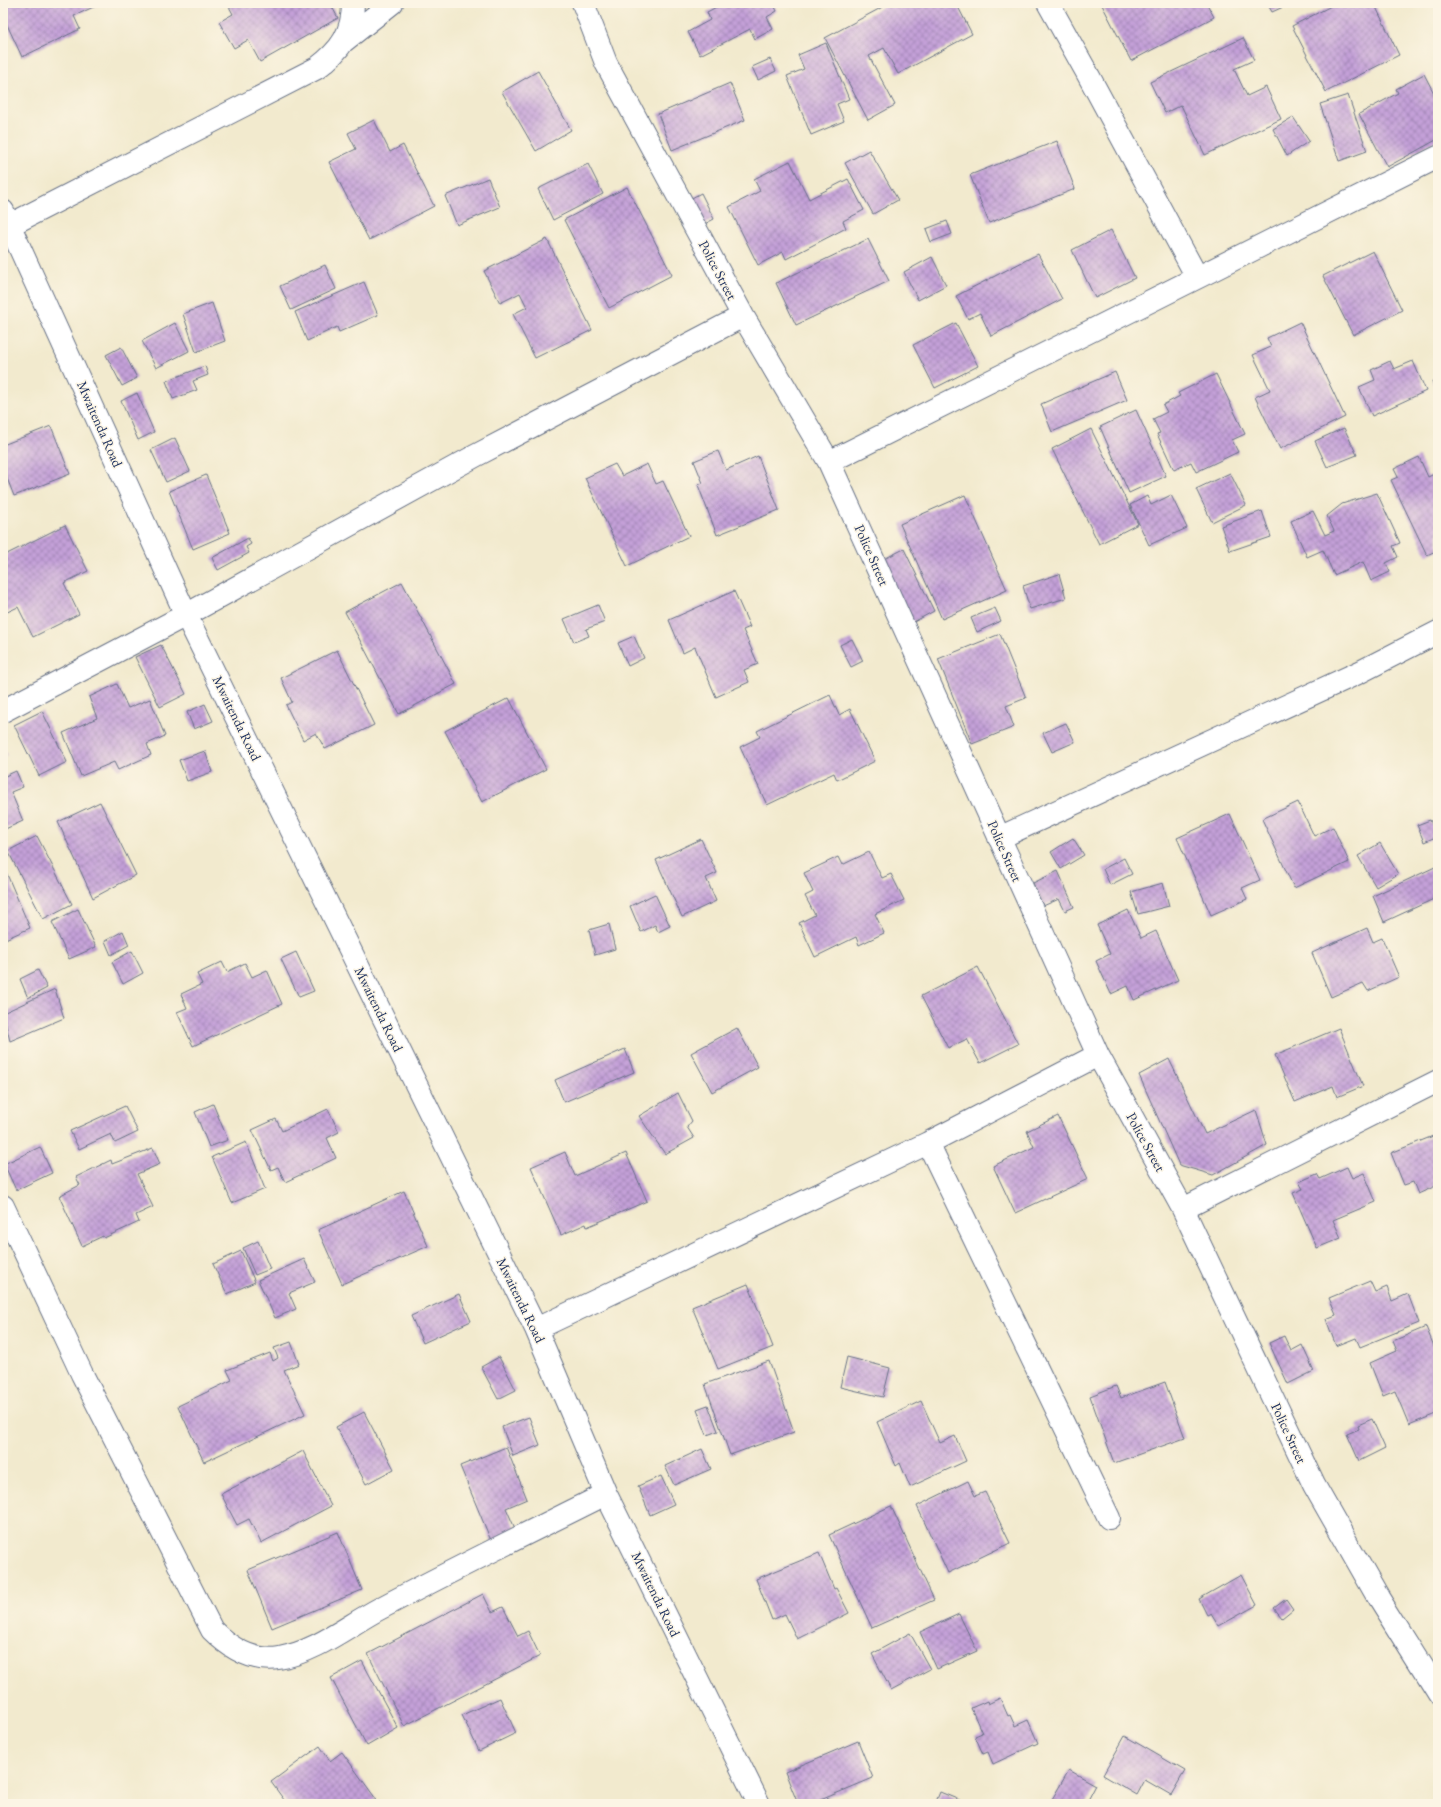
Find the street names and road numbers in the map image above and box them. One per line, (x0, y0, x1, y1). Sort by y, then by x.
street label: Police Street (695, 237, 741, 303)
street label: Mwaitenda Road (73, 378, 127, 471)
street label: Police Street (851, 522, 894, 589)
street label: Mwaitenda Road (209, 672, 266, 764)
street label: Police Street (984, 818, 1027, 885)
street label: Mwaitenda Road (351, 963, 408, 1055)
street label: Police Street (1122, 1109, 1170, 1175)
street label: Mwaitenda Road (493, 1254, 550, 1346)
street label: Police Street (1267, 1400, 1311, 1467)
street label: Mwaitenda Road (628, 1548, 685, 1640)

